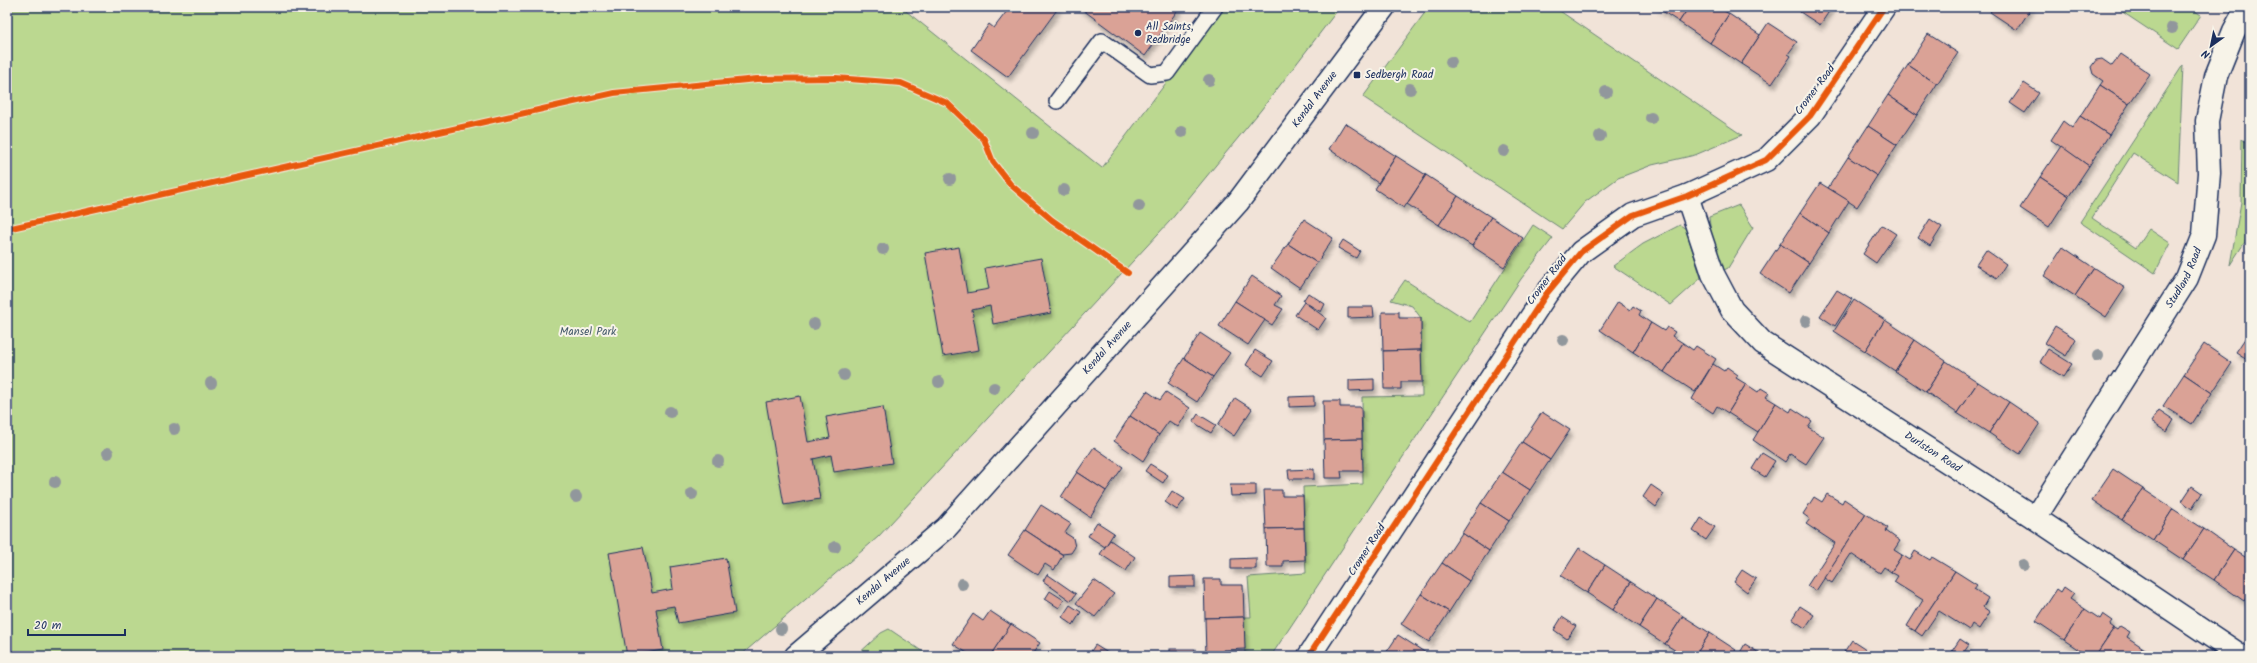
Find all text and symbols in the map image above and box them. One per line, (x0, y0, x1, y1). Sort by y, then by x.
place label: All Saints, Redbridge (1146, 18, 1193, 49)
north arrow (2191, 26, 2231, 66)
marker: All Saints, Redbridge (1133, 28, 1143, 38)
text: N (2198, 44, 2214, 63)
street label: Cromer Road (1790, 61, 1840, 119)
place label: Sedbergh Road (1365, 66, 1434, 84)
street label: Kendal Avenue (1287, 67, 1342, 132)
marker: Sedbergh Road (1352, 70, 1362, 80)
street label: Studland Road (2161, 244, 2207, 312)
street label: Cromer Road (1522, 251, 1572, 309)
street label: Kendal Avenue (1078, 317, 1137, 379)
park label: Mansel Park (560, 323, 617, 341)
street label: Durlston Road (1900, 427, 1965, 478)
street label: Cromer Road (1343, 520, 1391, 580)
street label: Kendal Avenue (852, 553, 915, 610)
scale bar (28, 611, 125, 637)
text: 20 m (34, 616, 62, 635)

